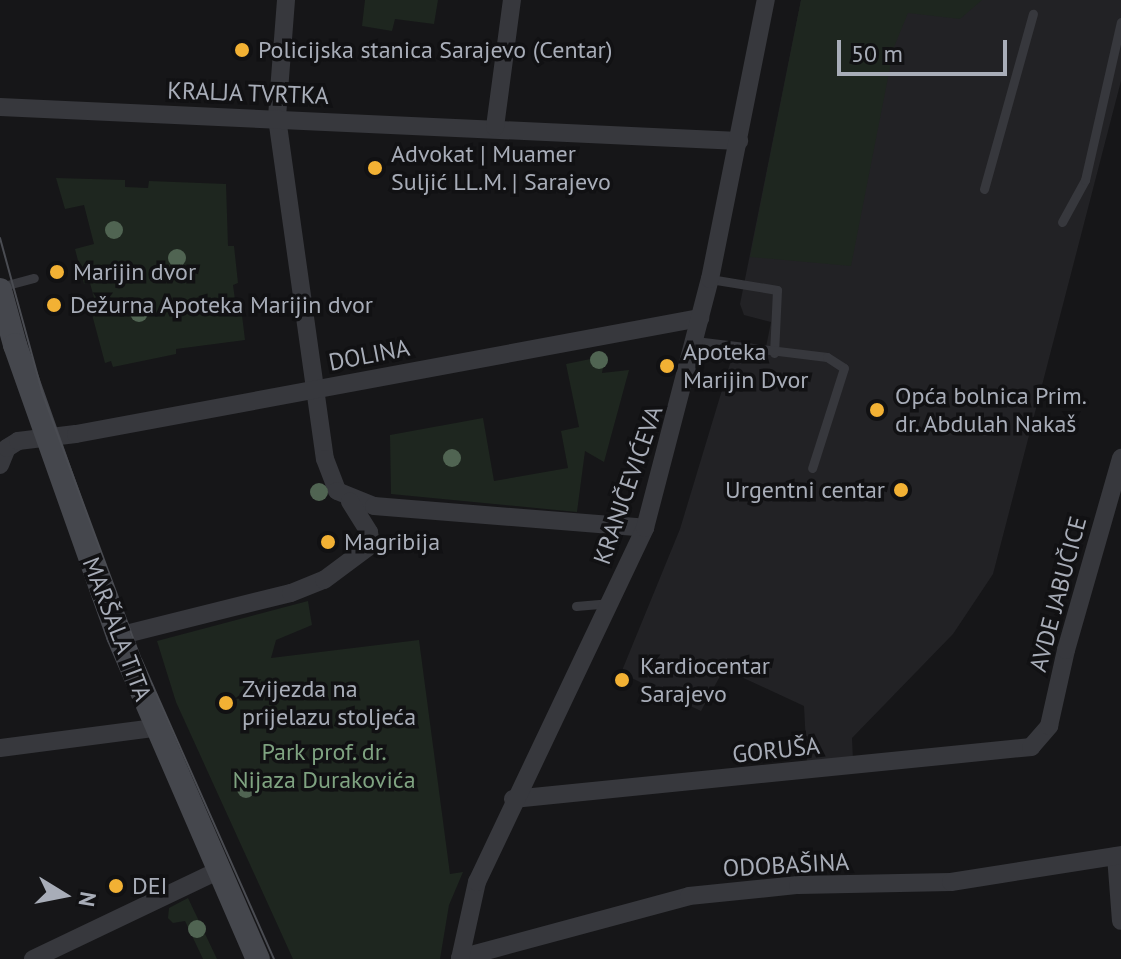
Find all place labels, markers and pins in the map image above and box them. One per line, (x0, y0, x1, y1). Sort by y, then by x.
place label: Policijska stanica Sarajevo (Centar) (258, 36, 612, 64)
marker: Policijska stanica Sarajevo (Centar) (233, 41, 251, 59)
place label: Advokat | Muamer Suljić LL.M. | Sarajevo (391, 140, 613, 196)
marker: Advokat | Muamer Suljić LL.M. | Sarajevo (366, 159, 384, 177)
place label: Marijin dvor (73, 258, 196, 286)
marker: Marijin dvor (48, 263, 66, 281)
place label: Dežurna Apoteka Marijin dvor (70, 291, 374, 319)
marker: Dežurna Apoteka Marijin dvor (45, 296, 63, 314)
place label: Apoteka Marijin Dvor (683, 338, 808, 394)
marker: Apoteka Marijin Dvor (658, 357, 676, 375)
place label: Opća bolnica Prim. dr. Abdulah Nakaš (895, 382, 1087, 438)
marker: Opća bolnica Prim. dr. Abdulah Nakaš (866, 399, 888, 421)
place label: Urgentni centar (725, 476, 885, 504)
marker: Urgentni centar (892, 481, 910, 499)
place label: Magribija (344, 528, 440, 556)
marker: Magribija (319, 533, 337, 551)
place label: Kardiocentar Sarajevo (640, 652, 770, 708)
marker: Kardiocentar Sarajevo (611, 669, 633, 691)
place label: Zvijezda na prijelazu stoljeća (242, 675, 416, 731)
marker: Zvijezda na prijelazu stoljeća (217, 694, 235, 712)
place label: DEI (132, 872, 168, 900)
marker: DEI (107, 877, 125, 895)

